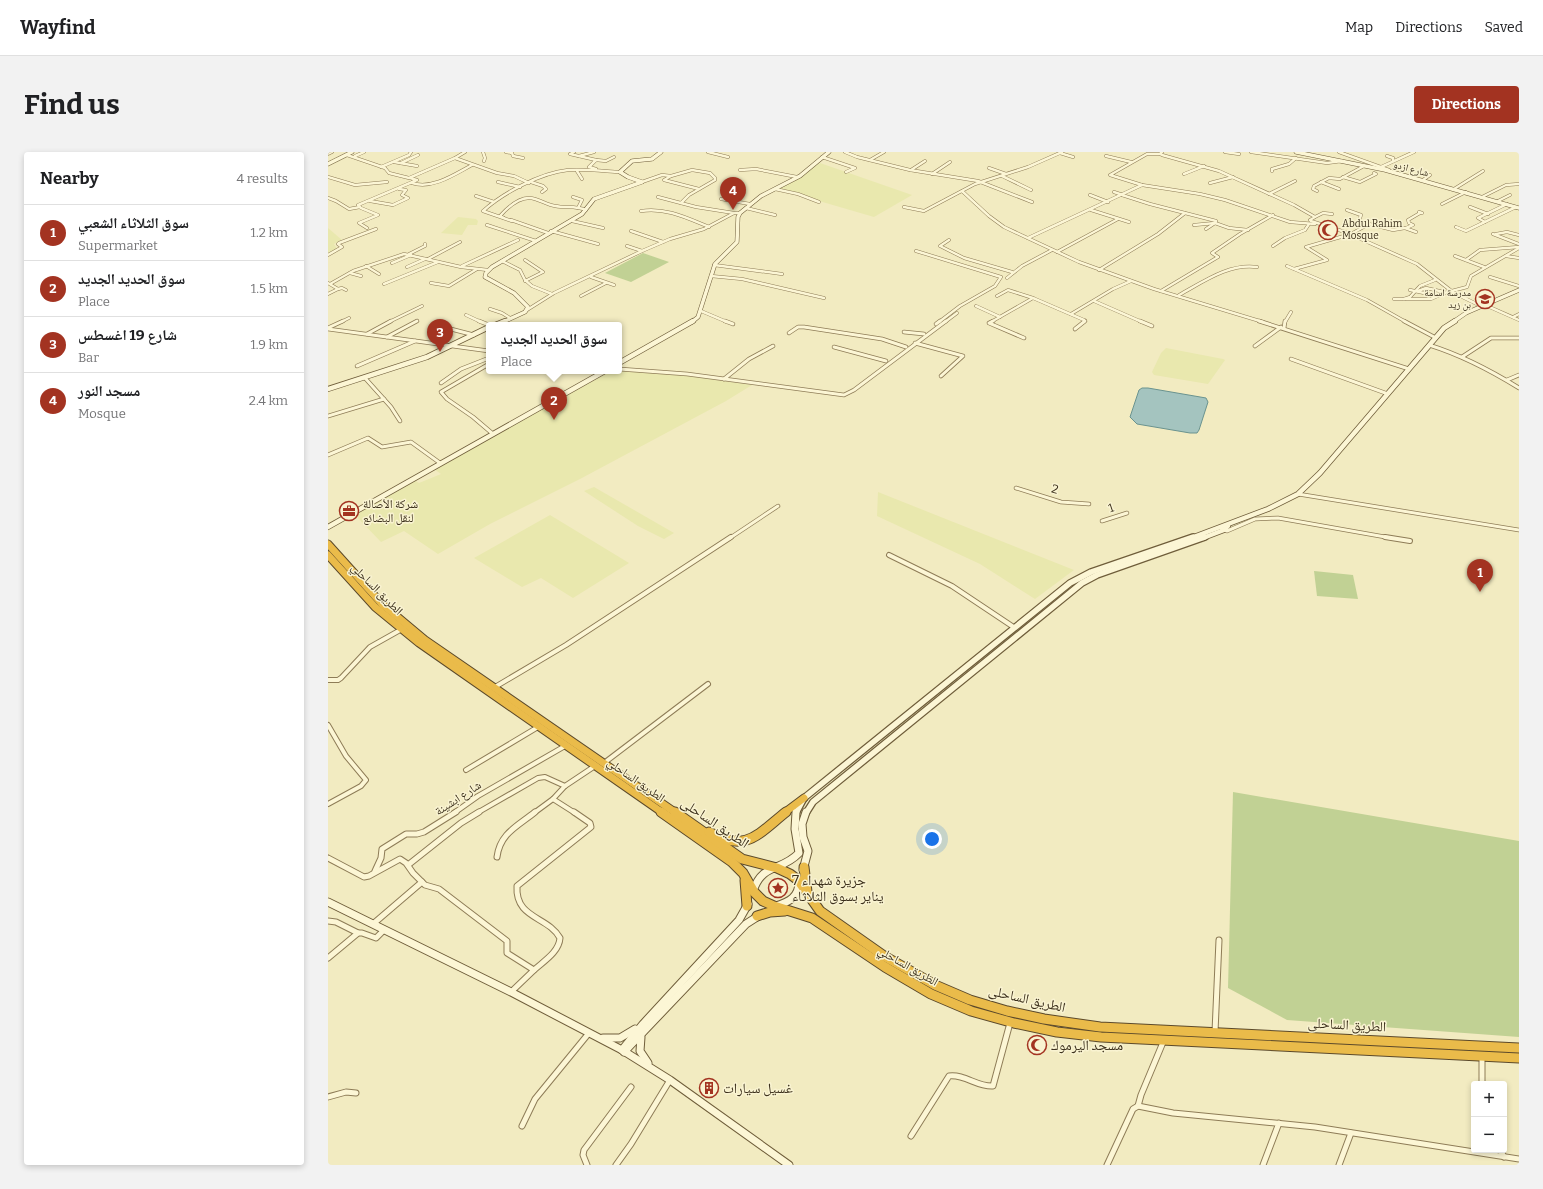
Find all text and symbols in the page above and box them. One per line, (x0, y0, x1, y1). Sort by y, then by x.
text: Wayfind (20, 16, 96, 39)
text: Map (1345, 19, 1373, 36)
text: Directions (1395, 19, 1463, 36)
text: Saved (1485, 19, 1523, 36)
button: Directions (1414, 86, 1519, 123)
text: Find us (24, 88, 120, 121)
street label: شارع ازدو (1392, 159, 1430, 180)
text: Nearby (40, 168, 99, 189)
text: 4 results (236, 171, 288, 186)
pin: 4 (720, 177, 746, 210)
text: سوق الثلاثاء الشعبي (78, 214, 189, 232)
place label: Abdul Rahim Mosque (1342, 218, 1403, 242)
mosque icon: Abdul Rahim Mosque (1317, 219, 1339, 241)
text: 1 (50, 225, 56, 240)
text: 1.2 km (251, 225, 288, 240)
text: Supermarket (78, 238, 158, 253)
text: سوق الحديد الجديد (78, 270, 185, 288)
text: 2 (49, 281, 57, 296)
text: 1.5 km (251, 281, 288, 296)
place label: مدرسة اسامة بن زيد (1424, 287, 1471, 311)
school or university icon: مدرسة اسامة بن زيد (1474, 288, 1496, 310)
text: Place (78, 294, 110, 309)
pin: 3 (427, 319, 453, 352)
popup (486, 322, 622, 374)
text: شارع 19 اغسطس (78, 326, 177, 344)
text: سوق الحديد الجديد (500, 330, 608, 348)
text: 3 (49, 337, 57, 352)
text: 1.9 km (250, 337, 288, 352)
text: Bar (78, 350, 99, 365)
text: Place (500, 354, 532, 369)
text: مسجد النور (78, 382, 140, 400)
pin: 2 (541, 387, 567, 420)
text: 4 (49, 393, 57, 408)
text: 2.4 km (249, 393, 288, 408)
text: Mosque (78, 406, 126, 421)
street label: 2 (1050, 481, 1060, 497)
place label: شركة الأصالة لنقل البضائع (363, 497, 418, 525)
office icon: شركة الأصالة لنقل البضائع (338, 500, 360, 522)
street label: 1 (1106, 501, 1116, 515)
pin: 1 (1467, 559, 1493, 592)
street label: الطريق الساحلي (346, 560, 406, 620)
street label: الطريق الساحلي (603, 755, 668, 808)
street label: شارع ابشينة (432, 778, 484, 819)
street label: الطريق الساحلى (677, 794, 752, 853)
your location (922, 829, 942, 849)
place label: جزيرة شهداء 7 يناير بسوق الثلاثاء (792, 872, 884, 905)
place icon: جزيرة شهداء 7 يناير بسوق الثلاثاء (767, 877, 789, 899)
street label: الطريق الساحلي (874, 943, 941, 992)
street label: الطريق الساحلى (987, 982, 1067, 1017)
street label: الطريق الساحلى (1307, 1014, 1387, 1037)
mosque icon: مسجد اليرموك (1026, 1034, 1048, 1056)
place label: مسجد اليرموك (1051, 1037, 1123, 1054)
building icon: غسيل سيارات (698, 1077, 720, 1099)
place label: غسيل سيارات (723, 1080, 793, 1097)
map controls (1471, 1081, 1507, 1153)
button: + (1471, 1081, 1507, 1117)
button: − (1471, 1117, 1507, 1153)

